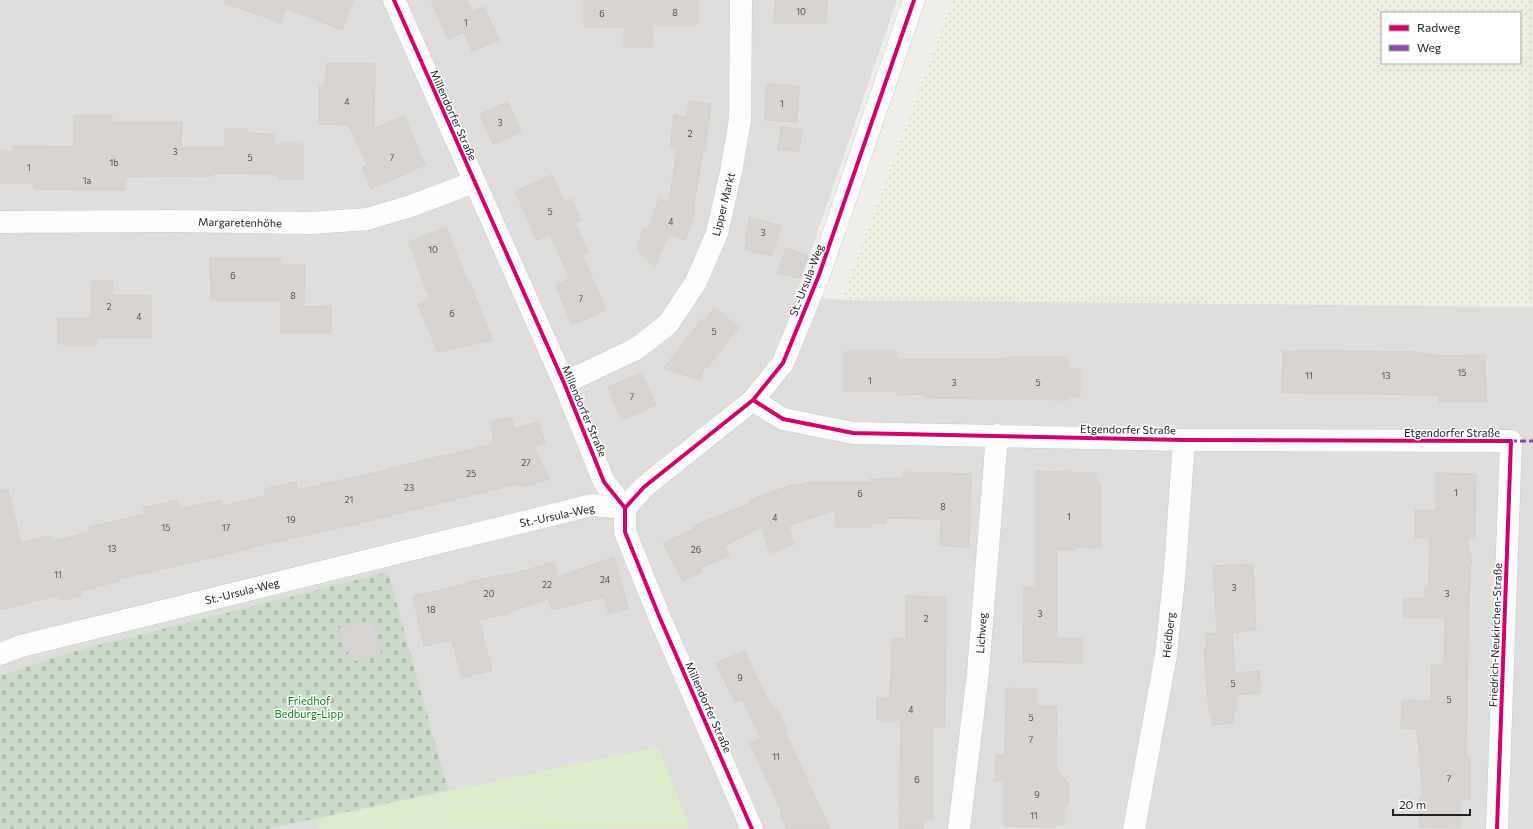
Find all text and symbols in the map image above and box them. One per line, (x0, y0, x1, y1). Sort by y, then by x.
house number: 10 (796, 6, 806, 17)
house number: 8 (672, 7, 678, 18)
house number: 6 (599, 8, 605, 19)
legend (1381, 12, 1521, 64)
house number: 1 (464, 17, 468, 28)
text: Radweg (1417, 20, 1461, 34)
text: Weg (1417, 40, 1442, 54)
street label: Millendorfer Straße (428, 68, 480, 163)
house number: 4 (344, 96, 350, 107)
house number: 1 (780, 98, 784, 109)
house number: 3 (497, 117, 503, 128)
house number: 2 (688, 128, 693, 139)
house number: 3 (172, 146, 178, 157)
house number: 5 (247, 152, 253, 163)
house number: 7 (390, 152, 395, 163)
house number: 1b (109, 157, 119, 168)
house number: 1 (27, 162, 31, 173)
street label: Lipper Markt (709, 170, 737, 237)
house number: 1a (83, 175, 92, 186)
house number: 5 (547, 206, 553, 217)
street label: Margaretenhöhe (198, 215, 282, 229)
house number: 4 (668, 216, 674, 227)
house number: 3 (760, 227, 766, 238)
street label: St.-Ursula-Weg (786, 242, 826, 318)
house number: 10 (428, 244, 438, 255)
house number: 6 (230, 270, 236, 281)
house number: 8 (290, 290, 296, 301)
house number: 7 (579, 293, 584, 304)
house number: 2 (107, 301, 112, 312)
house number: 6 (449, 308, 455, 319)
house number: 4 (136, 311, 142, 322)
house number: 5 (711, 326, 717, 337)
street label: Millendorfer Straße (560, 363, 610, 459)
house number: 15 (1457, 367, 1467, 378)
house number: 11 (1305, 370, 1313, 381)
house number: 13 (1382, 370, 1390, 381)
house number: 1 (868, 375, 872, 386)
house number: 3 (951, 377, 957, 388)
house number: 5 (1035, 377, 1041, 388)
house number: 7 (630, 391, 635, 402)
street label: Etgendorfer Straße (1080, 422, 1176, 436)
street label: Etgendorfer Straße (1404, 426, 1500, 439)
house number: 27 (521, 457, 531, 468)
house number: 25 (466, 468, 476, 479)
house number: 23 (404, 482, 414, 493)
house number: 1 (1454, 487, 1458, 498)
house number: 6 (857, 488, 863, 499)
house number: 21 (345, 494, 353, 505)
street label: St.-Ursula-Weg (518, 501, 596, 529)
house number: 8 (940, 501, 946, 512)
house number: 1 (1067, 511, 1071, 522)
house number: 4 (772, 512, 778, 523)
house number: 19 (286, 514, 296, 525)
house number: 15 (161, 522, 171, 533)
house number: 17 (222, 522, 231, 533)
house number: 13 (108, 543, 116, 554)
house number: 26 (691, 544, 701, 555)
street label: Friedrich-Neukirchen-Straße (1486, 563, 1504, 707)
house number: 11 (54, 569, 62, 580)
house number: 24 (600, 574, 611, 585)
street label: St.-Ursula-Weg (203, 575, 281, 607)
house number: 22 (542, 579, 552, 590)
house number: 3 (1231, 582, 1237, 593)
house number: 20 (484, 588, 495, 599)
house number: 3 (1444, 588, 1450, 599)
house number: 18 (426, 604, 436, 615)
house number: 3 (1037, 608, 1043, 619)
street label: Heidberg (1159, 611, 1177, 659)
street label: Lichweg (973, 612, 989, 654)
house number: 2 (924, 613, 929, 624)
street label: Millendorfer Straße (683, 660, 735, 755)
house number: 9 (737, 672, 743, 683)
house number: 5 (1230, 678, 1236, 689)
park label: Friedhof Bedburg-Lipp (275, 694, 343, 720)
house number: 5 (1446, 694, 1452, 705)
house number: 4 (908, 704, 914, 715)
house number: 5 (1028, 712, 1034, 723)
house number: 7 (1029, 734, 1034, 745)
house number: 11 (772, 751, 780, 762)
house number: 7 (1447, 773, 1452, 784)
house number: 6 (914, 774, 920, 785)
house number: 9 (1034, 789, 1040, 800)
scale bar (1393, 791, 1470, 817)
text: 20 m (1399, 797, 1426, 811)
house number: 11 (1030, 810, 1038, 821)

